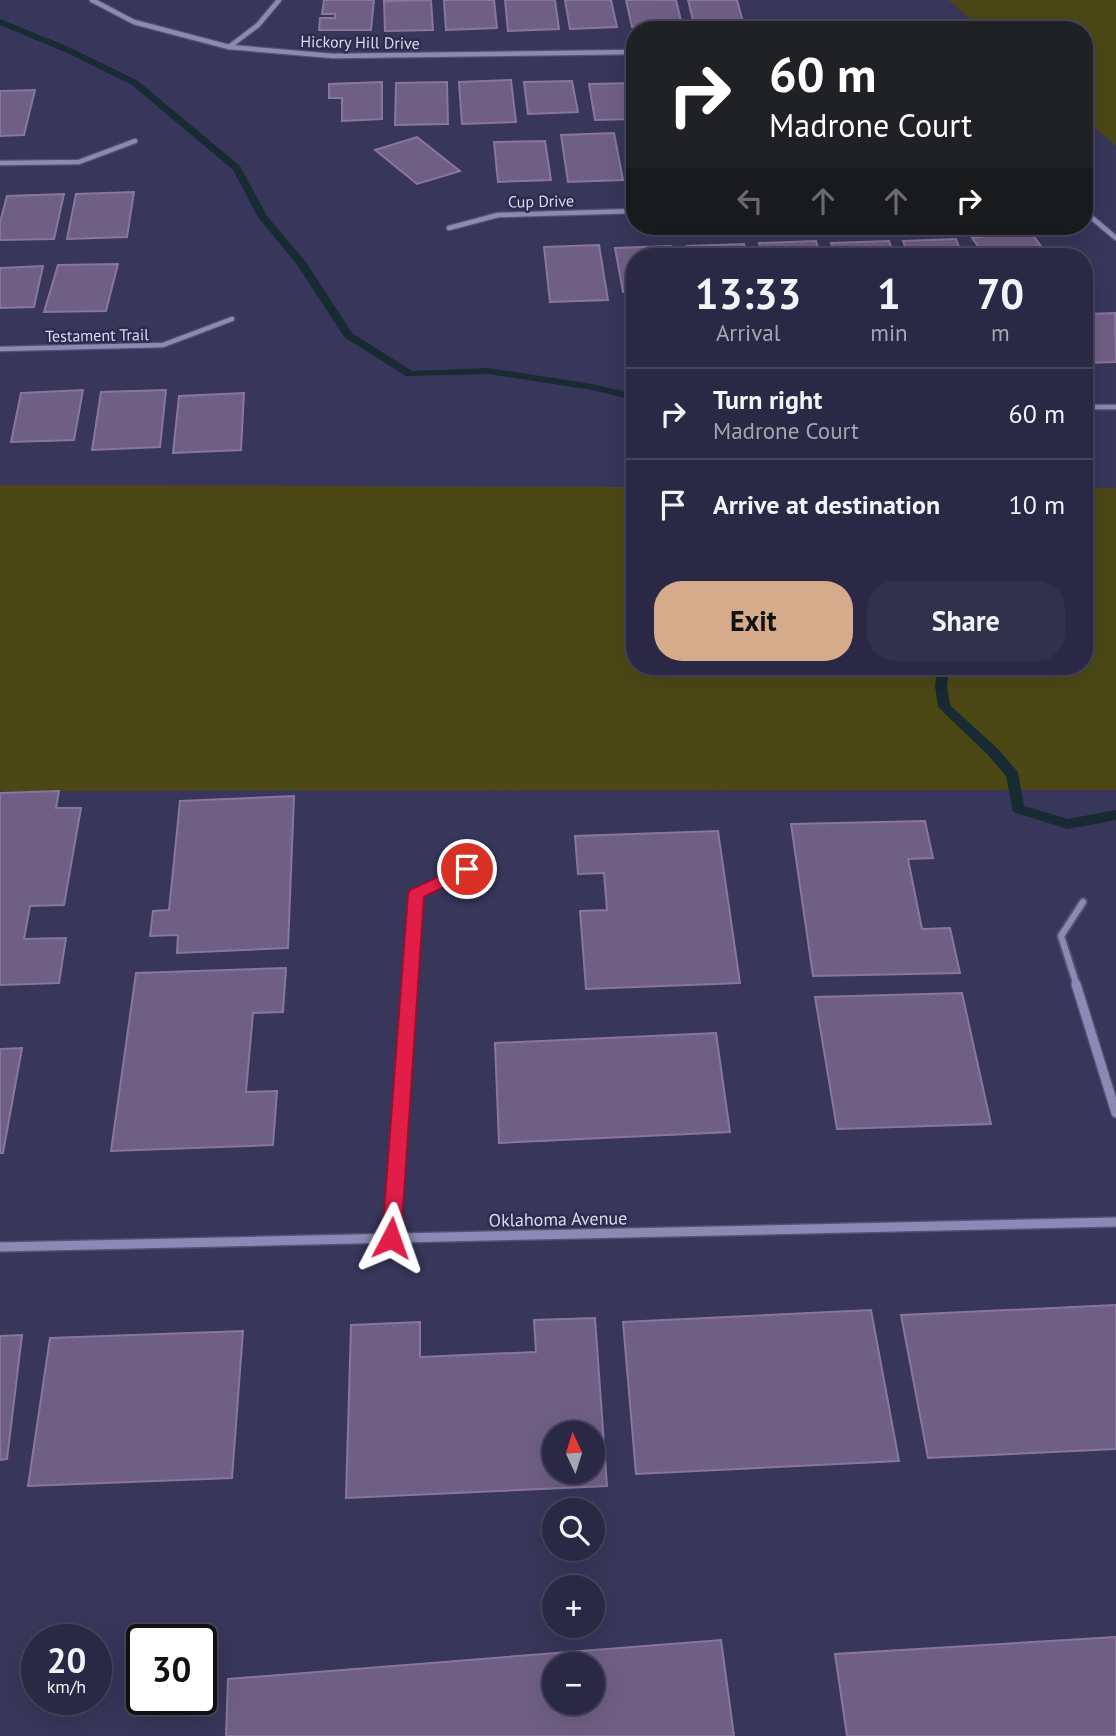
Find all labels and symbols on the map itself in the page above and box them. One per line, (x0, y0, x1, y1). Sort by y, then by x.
street label: Hickory Hill Drive (300, 31, 420, 53)
street label: Cup Drive (508, 190, 574, 212)
street label: Testament Trail (45, 324, 149, 346)
pin (437, 839, 497, 899)
position arrow (354, 1201, 428, 1275)
street label: Oklahoma Avenue (489, 1206, 627, 1232)
north arrow (542, 1421, 606, 1484)
speed limit sign: 30 (126, 1624, 217, 1715)

